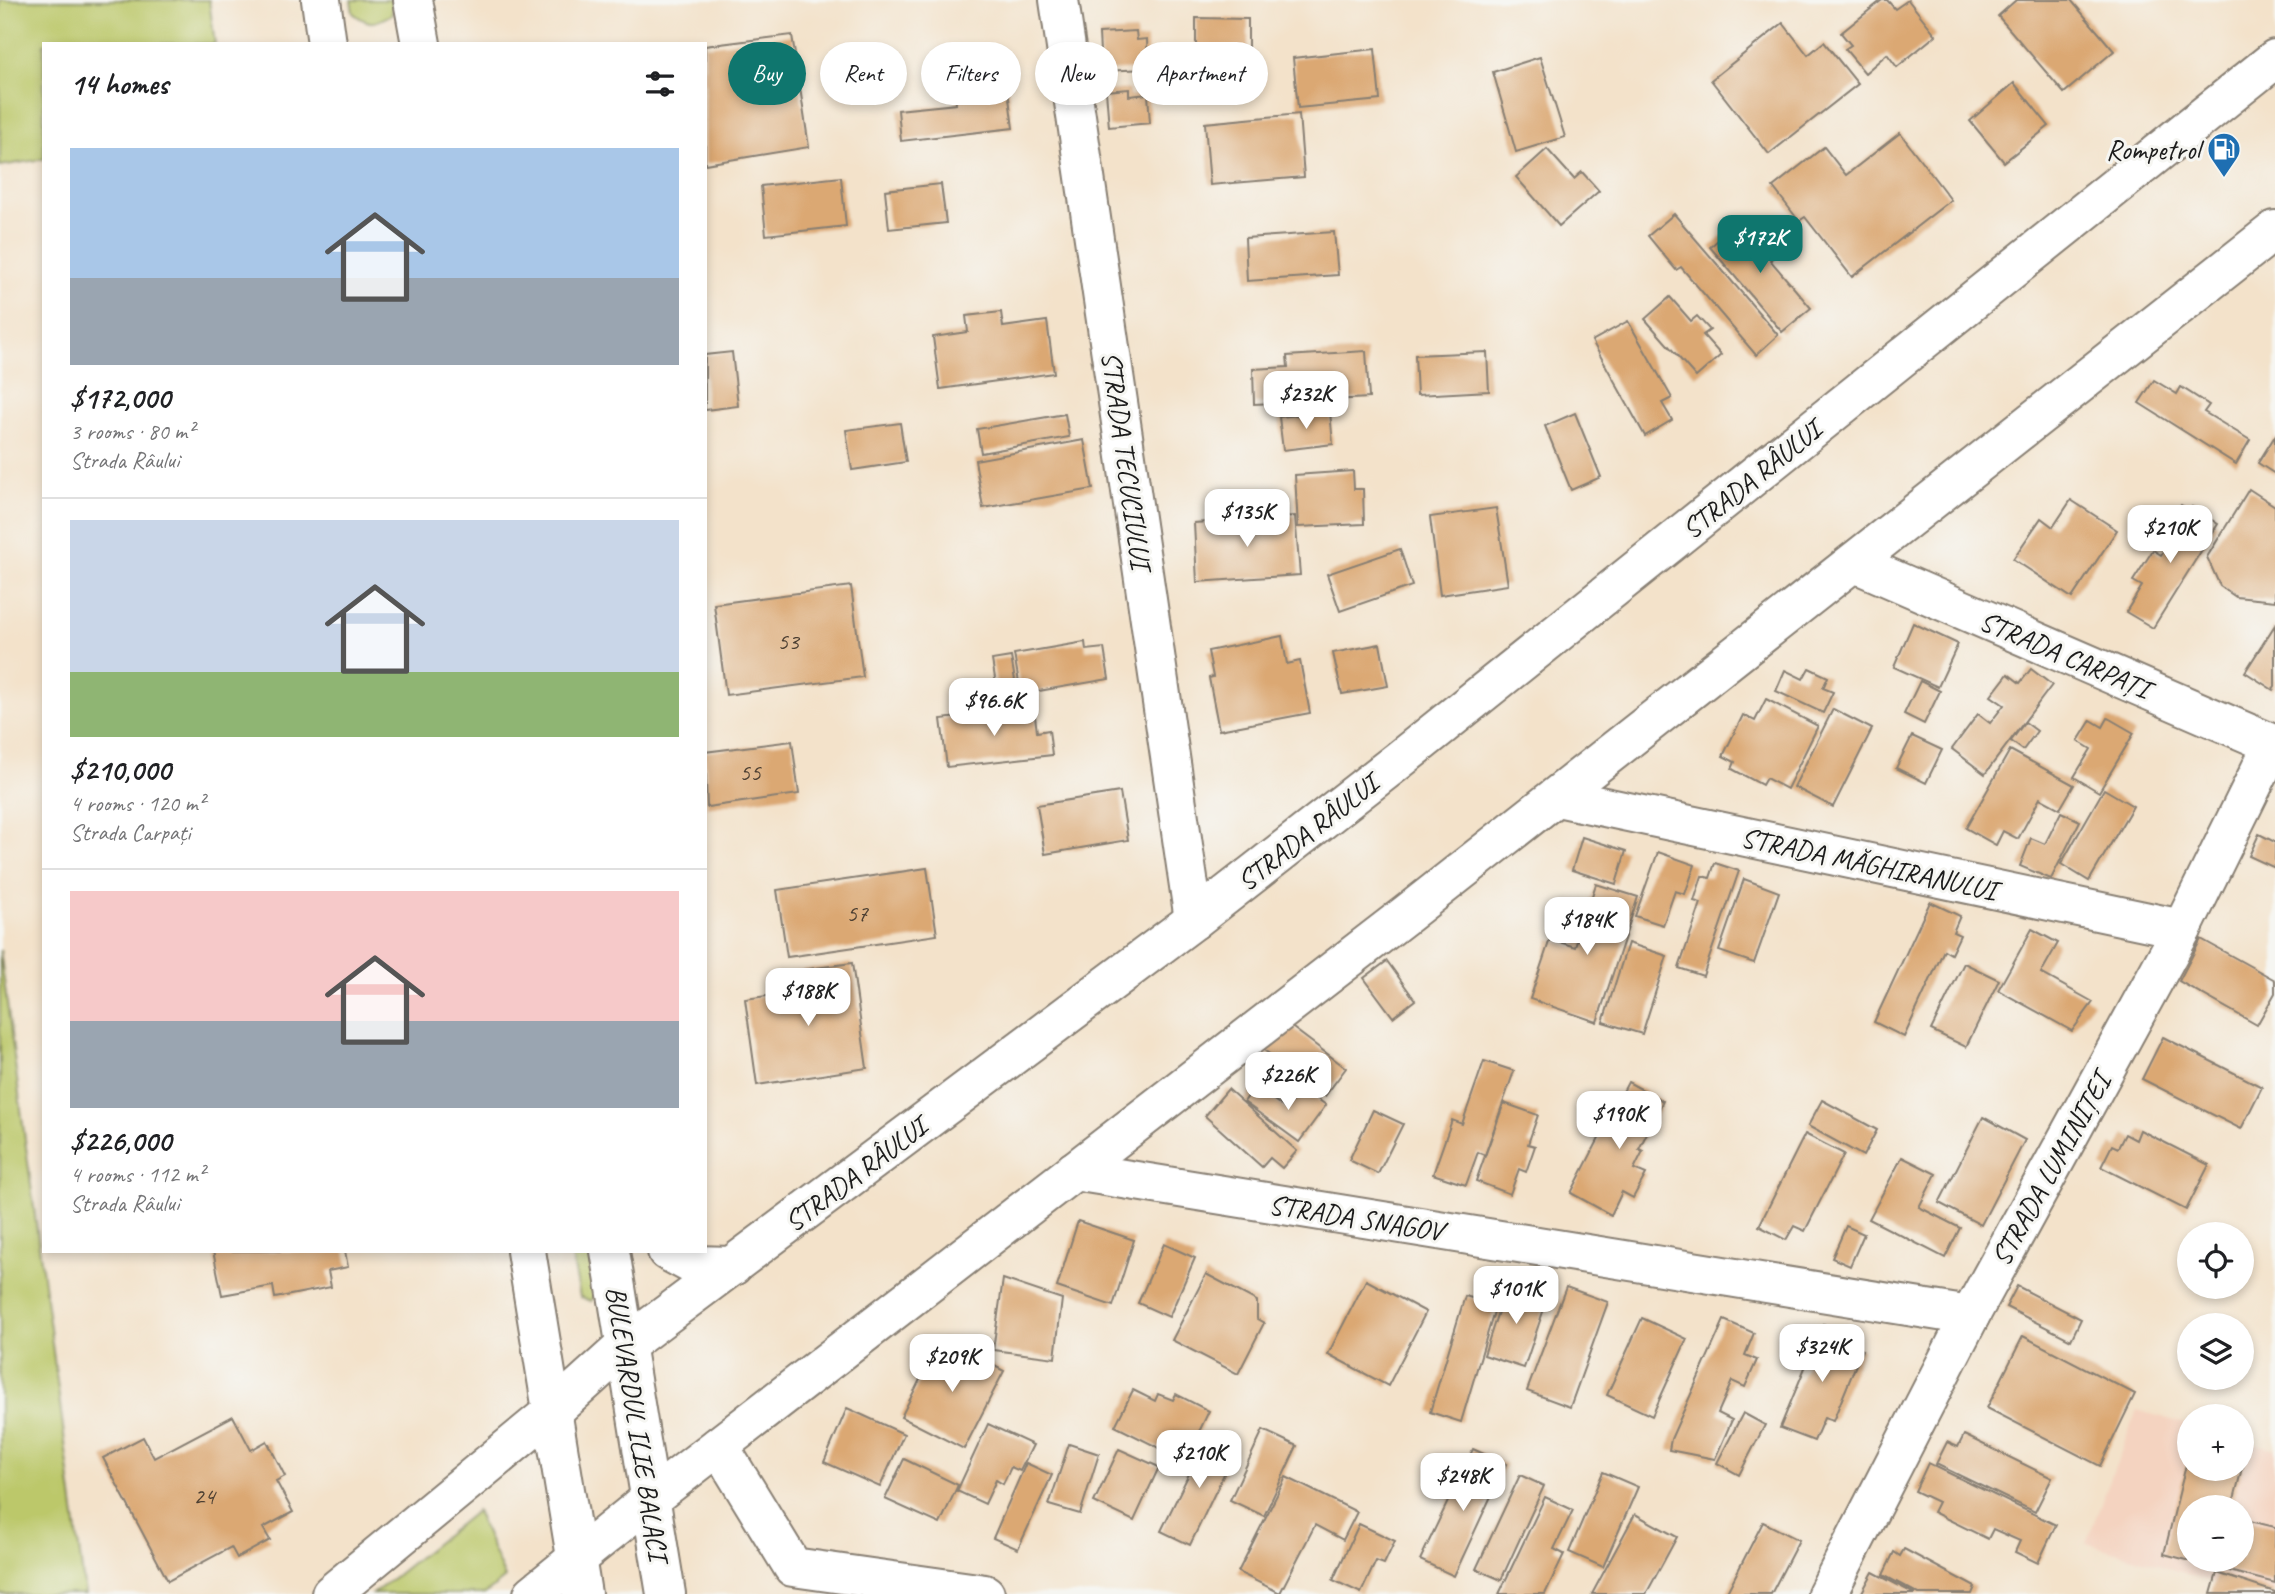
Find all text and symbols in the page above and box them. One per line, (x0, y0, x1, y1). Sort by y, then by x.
chip: Buy (728, 42, 806, 105)
chip: Rent (820, 42, 907, 105)
chip: Filters (921, 42, 1021, 105)
chip: New (1035, 42, 1118, 105)
chip: Apartment (1132, 42, 1268, 105)
text: 14 homes (70, 65, 168, 103)
icon: filters (641, 65, 679, 103)
fuel station icon: Rompetrol (2205, 130, 2243, 179)
place label: Rompetrol (2106, 132, 2205, 167)
icon: home (312, 194, 438, 320)
pin: $172K (1711, 216, 1809, 275)
text: $172K (1734, 223, 1787, 252)
street label: STRADA TECUCIULUI (1094, 349, 1160, 577)
pin: $232K (1257, 372, 1355, 431)
text: $172,000 (70, 379, 170, 417)
text: $232K (1279, 379, 1333, 408)
street label: STRADA RÂULUI (1675, 409, 1833, 546)
text: 3 rooms · 80 m² (70, 417, 194, 446)
text: Strada Râului (70, 446, 179, 475)
pin: $135K (1198, 490, 1296, 549)
text: $135K (1221, 497, 1273, 526)
pin: $210K (2121, 505, 2219, 565)
text: $210K (2143, 513, 2197, 542)
icon: home (312, 566, 438, 692)
street label: STRADA CARPAȚI (1974, 603, 2161, 708)
house number: 53 (777, 626, 801, 656)
pin: $96.6K (937, 678, 1051, 738)
text: $96.6K (965, 686, 1023, 715)
text: $210,000 (70, 751, 170, 789)
house number: 55 (739, 757, 762, 787)
street label: STRADA RÂULUI (1230, 763, 1389, 898)
text: 4 rooms · 120 m² (70, 789, 205, 818)
text: Strada Carpați (70, 818, 191, 847)
street label: STRADA MĂGHIRANULUI (1738, 819, 2006, 909)
house number: 57 (846, 898, 869, 928)
pin: $184K (1538, 898, 1636, 957)
text: $184K (1560, 905, 1614, 934)
icon: home (312, 937, 438, 1063)
pin: $188K (759, 968, 857, 1028)
text: $188K (781, 976, 835, 1005)
pin: $226K (1239, 1052, 1337, 1112)
text: $226K (1261, 1060, 1315, 1089)
street label: STRADA LUMINIȚEI (1983, 1062, 2121, 1272)
pin: $190K (1570, 1092, 1668, 1151)
text: $190K (1593, 1099, 1645, 1128)
street label: STRADA RÂULUI (777, 1106, 938, 1239)
text: $226,000 (70, 1122, 171, 1160)
text: 4 rooms · 112 m² (70, 1160, 205, 1189)
street label: STRADA SNAGOV (1267, 1186, 1450, 1249)
text: Strada Râului (70, 1189, 179, 1218)
map controls (2177, 1222, 2254, 1572)
button: locate (2177, 1222, 2254, 1299)
pin: $101K (1467, 1266, 1565, 1326)
text: $101K (1489, 1274, 1543, 1303)
street label: BULEVARDUL ILIE BALACI (599, 1284, 677, 1568)
button: layers (2177, 1313, 2254, 1390)
pin: $324K (1773, 1324, 1871, 1384)
text: $324K (1795, 1332, 1849, 1361)
pin: $209K (903, 1334, 1001, 1394)
text: $209K (926, 1342, 978, 1371)
button: + (2177, 1404, 2254, 1481)
pin: $210K (1150, 1430, 1248, 1490)
text: $210K (1172, 1438, 1226, 1467)
pin: $248K (1414, 1454, 1512, 1513)
text: $248K (1436, 1461, 1490, 1490)
house number: 24 (193, 1481, 217, 1511)
button: − (2177, 1495, 2254, 1572)

